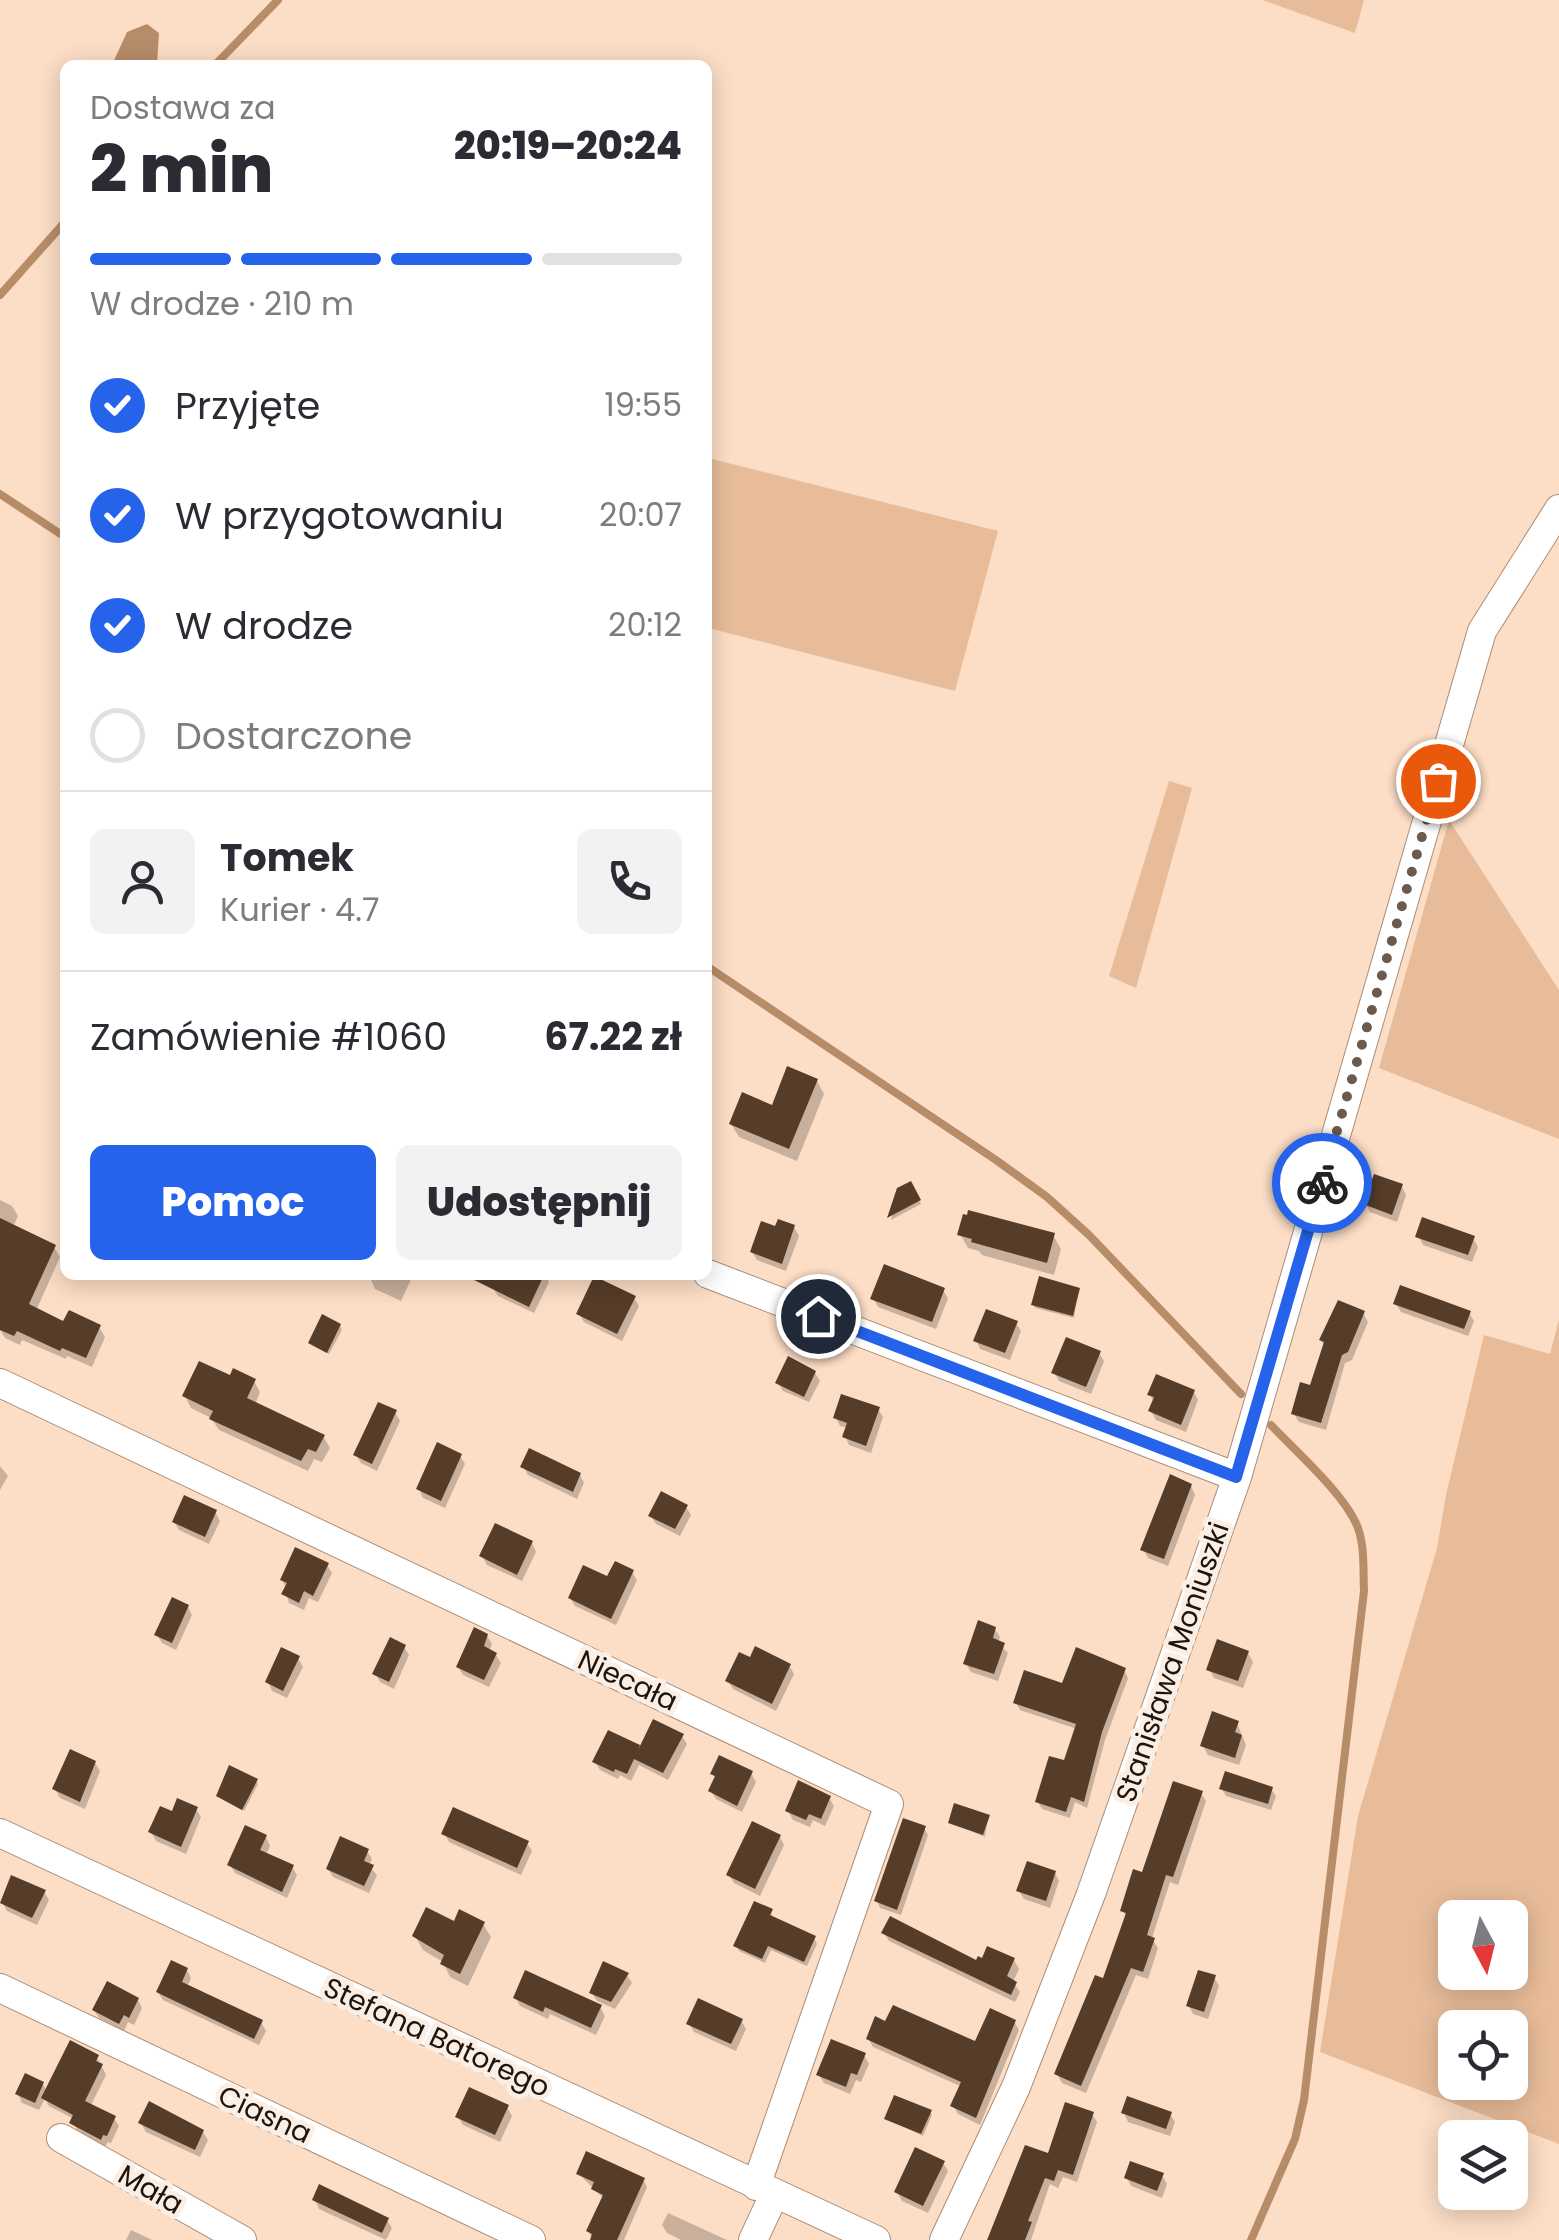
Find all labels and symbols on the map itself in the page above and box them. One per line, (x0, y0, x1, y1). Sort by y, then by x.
pin (1396, 739, 1481, 824)
courier (1272, 1133, 1372, 1233)
pin (776, 1274, 861, 1359)
street label: Stanisława Moniuszki (1106, 1517, 1239, 1807)
street label: Niecała (572, 1640, 684, 1720)
north arrow (1438, 1900, 1528, 1990)
street label: Stefana Batorego (317, 1968, 556, 2107)
street label: Ciasna (212, 2076, 318, 2153)
street label: Mała (111, 2155, 190, 2224)

